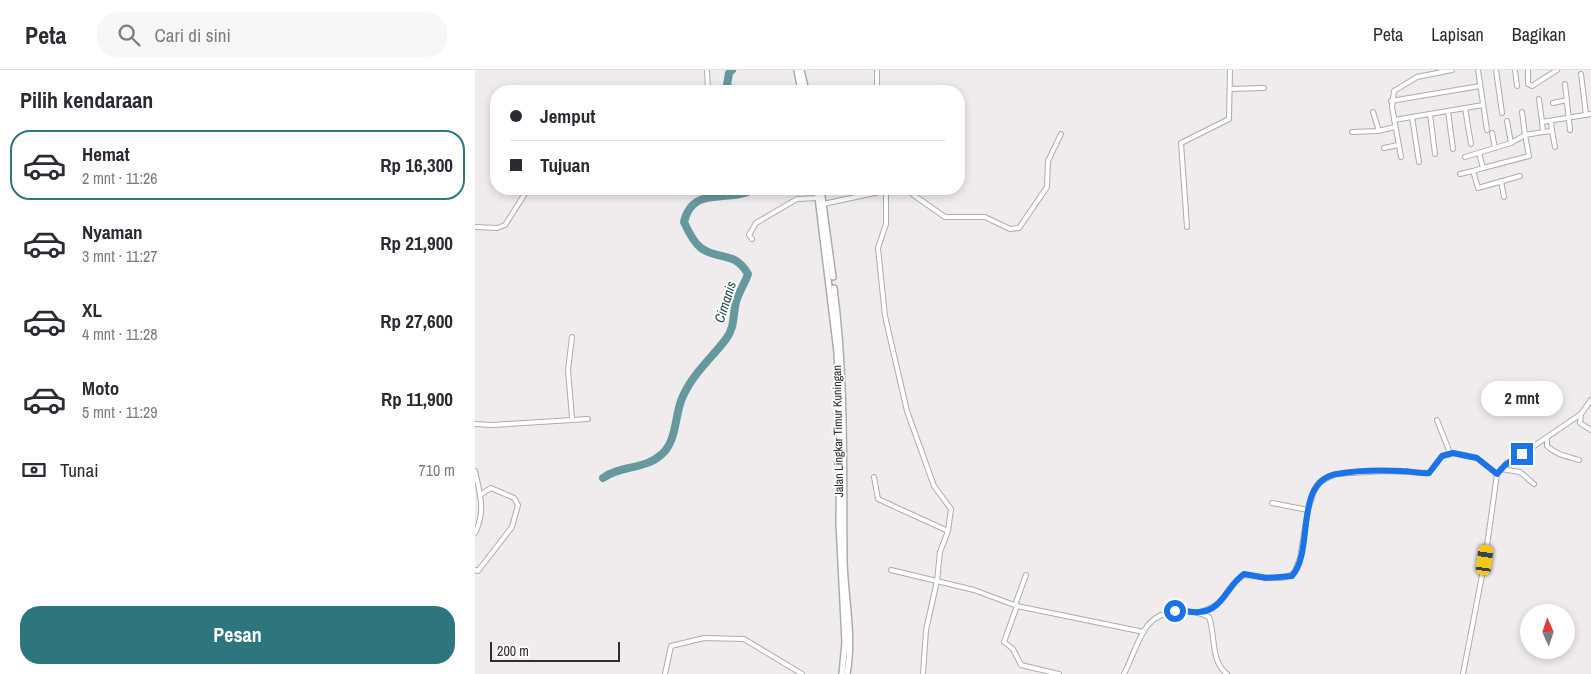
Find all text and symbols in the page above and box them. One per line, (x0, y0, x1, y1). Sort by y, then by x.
search box (97, 12, 447, 57)
text: Peta (25, 19, 67, 51)
icon: search (115, 21, 143, 49)
text: Cari di sini (155, 22, 231, 48)
text: Peta (1373, 22, 1403, 47)
text: Lapisan (1431, 22, 1484, 47)
text: Bagikan (1512, 22, 1566, 47)
text: Pilih kendaraan (20, 85, 153, 115)
text: Jemput (540, 103, 595, 129)
text: Hemat (82, 141, 130, 167)
icon: car (22, 143, 67, 188)
text: Rp 16,300 (380, 152, 453, 178)
text: Tujuan (540, 152, 590, 178)
text: 2 mnt · 11:26 (82, 167, 158, 189)
text: Nyaman (82, 219, 143, 245)
icon: car (22, 221, 67, 266)
text: Rp 21,900 (380, 230, 453, 256)
text: 3 mnt · 11:27 (82, 245, 158, 267)
water label: Cimanis (710, 279, 740, 325)
text: XL (82, 297, 102, 323)
icon: car (22, 299, 67, 344)
text: Rp 27,600 (380, 308, 453, 334)
text: 4 mnt · 11:28 (82, 323, 158, 345)
street label: Jalan Lingkar Timur Kuningan (829, 365, 847, 497)
text: Moto (82, 375, 119, 401)
icon: car (22, 377, 67, 422)
callout: 2 mnt (1481, 382, 1563, 416)
text: Rp 11,900 (381, 386, 453, 412)
text: 2 mnt (1505, 387, 1540, 409)
text: 5 mnt · 11:29 (82, 401, 158, 423)
route end (1511, 443, 1533, 465)
icon: cash (20, 456, 48, 484)
text: Tunai (60, 457, 99, 483)
text: 710 m (419, 459, 455, 481)
car (1475, 544, 1494, 576)
route start (1164, 600, 1186, 622)
north arrow (1520, 604, 1575, 659)
map controls (1520, 604, 1575, 659)
button: Pesan (20, 606, 455, 664)
scale bar (490, 639, 620, 662)
text: 200 m (497, 642, 529, 660)

